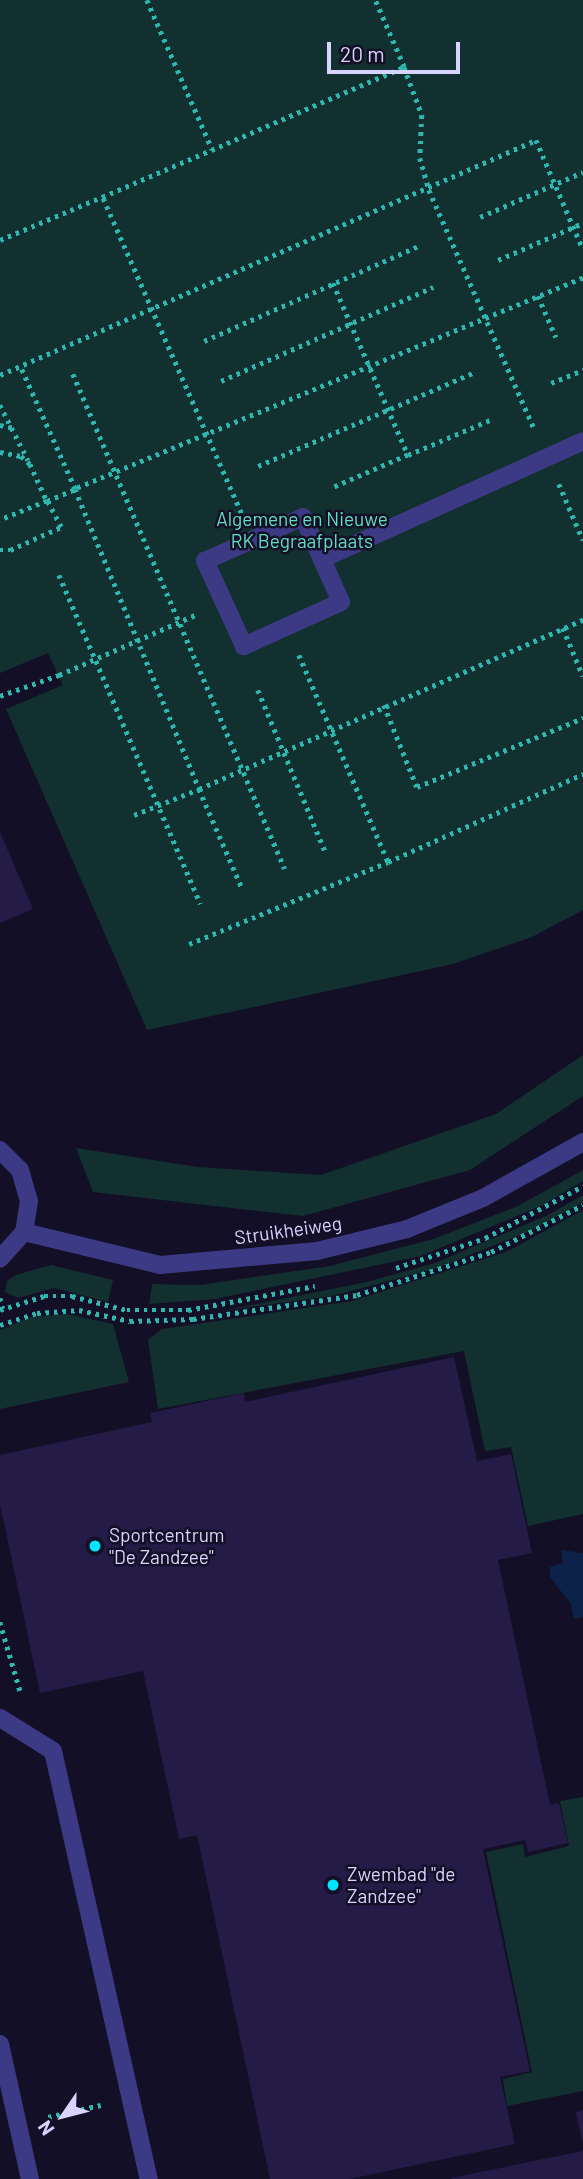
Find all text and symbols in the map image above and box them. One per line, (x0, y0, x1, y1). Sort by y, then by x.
scale bar (331, 28, 464, 72)
text: 20 m (340, 41, 385, 66)
park label: Algemene en Nieuwe RK Begraafplaats (216, 508, 388, 552)
street label: Struikheiweg (233, 1211, 343, 1249)
place label: Sportcentrum "De Zandzee" (109, 1524, 225, 1568)
marker: Sportcentrum "De Zandzee" (87, 1538, 103, 1554)
place label: Zwembad "de Zandzee" (347, 1863, 455, 1907)
marker: Zwembad "de Zandzee" (325, 1877, 341, 1893)
north arrow (28, 2081, 98, 2151)
text: N (32, 2117, 58, 2140)

